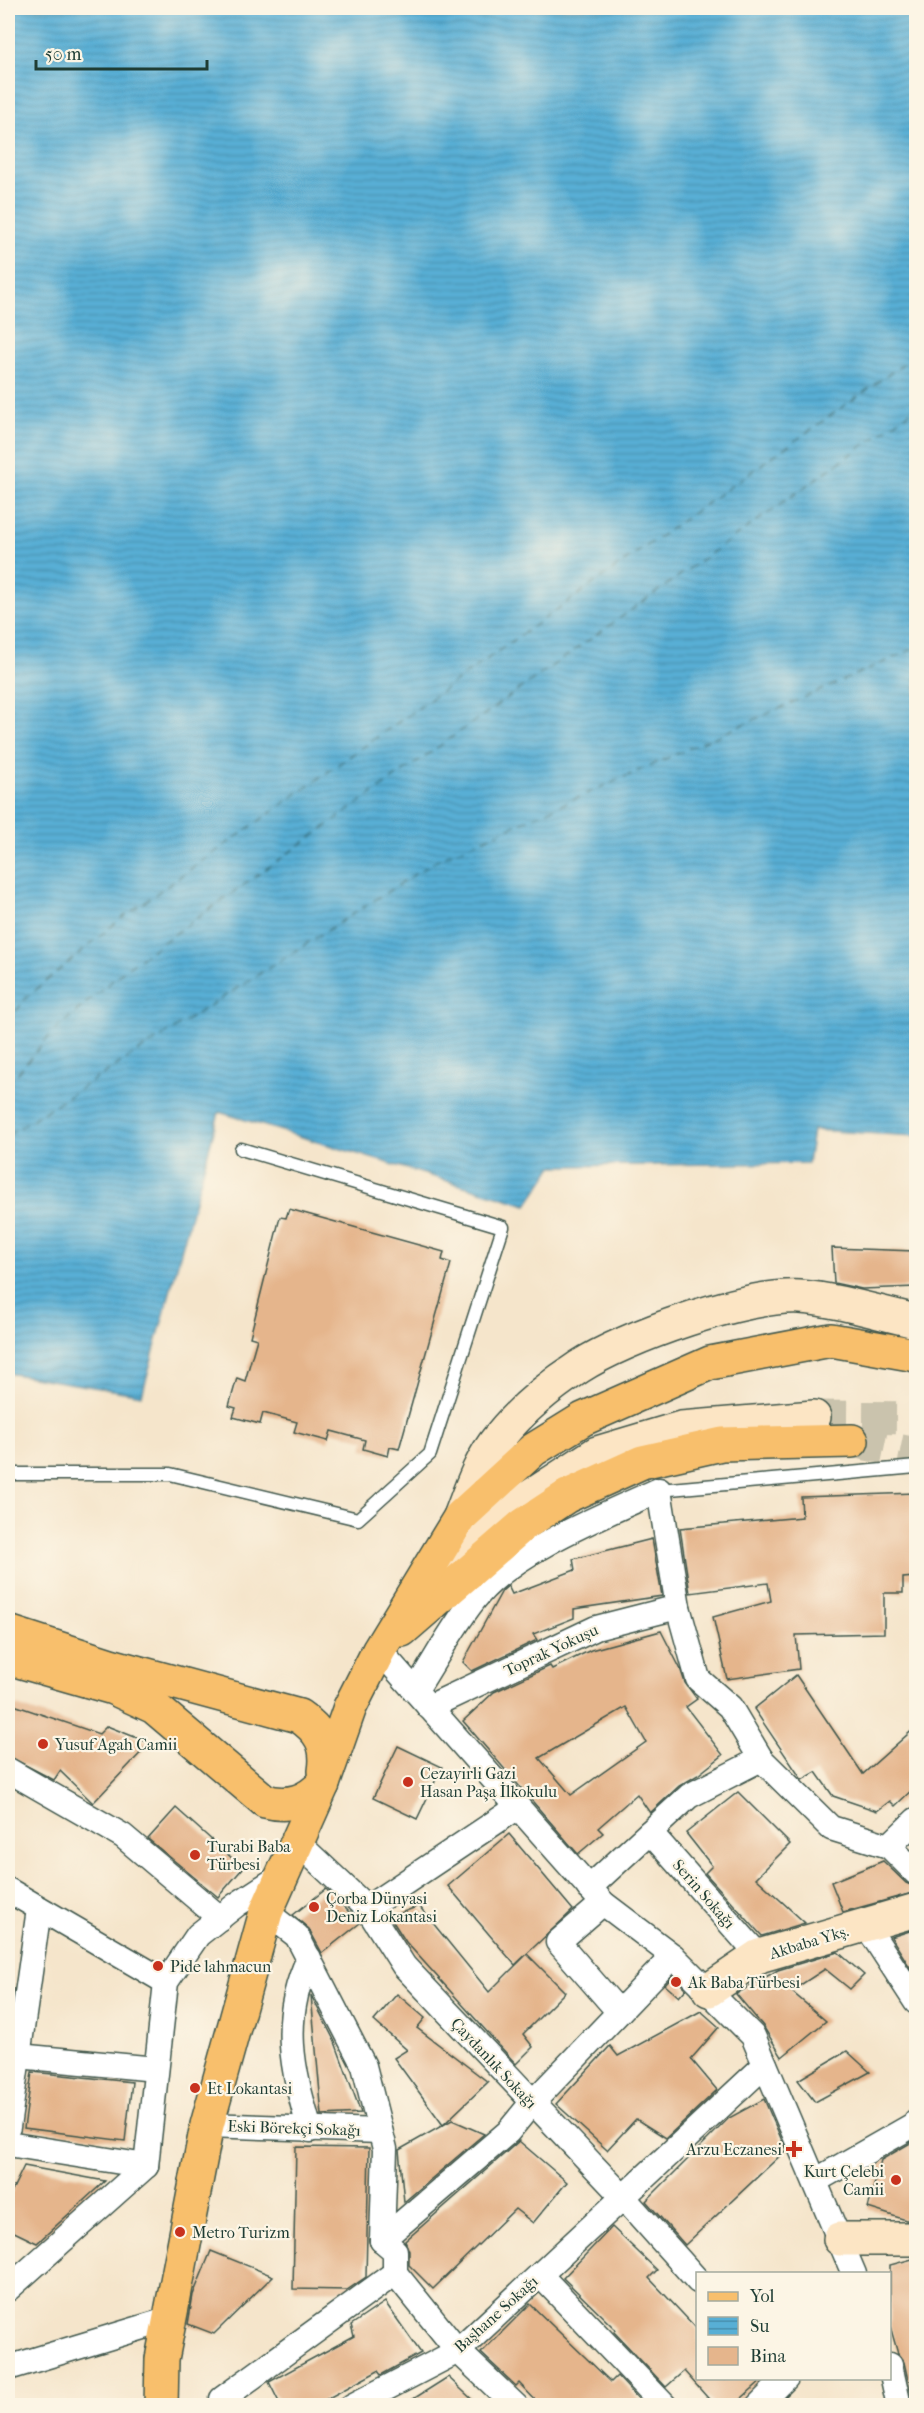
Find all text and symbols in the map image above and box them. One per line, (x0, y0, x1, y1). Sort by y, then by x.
scale bar (36, 33, 207, 71)
text: 50 m (45, 44, 82, 65)
street label: Toprak Yokuşu (501, 1620, 601, 1681)
place label: Yusuf Agah Camii (54, 1735, 177, 1754)
marker: Yusuf Agah Camii (36, 1737, 50, 1751)
place label: Cezayirli Gazi Hasan Paşa İlkokulu (420, 1764, 557, 1802)
marker: Cezayirli Gazi Hasan Paşa İlkokulu (401, 1775, 415, 1789)
place label: Turabi Baba Türbesi (207, 1837, 291, 1874)
marker: Turabi Baba Türbesi (188, 1848, 202, 1862)
street label: Serin Sokağı (669, 1855, 739, 1933)
place label: Çorba Dünyasi Deniz Lokantasi (326, 1889, 437, 1926)
marker: Çorba Dünyasi Deniz Lokantasi (307, 1900, 321, 1914)
street label: Akbaba Ykş. (766, 1921, 851, 1964)
place label: Pide lahmacun (170, 1957, 272, 1976)
marker: Pide lahmacun (151, 1959, 165, 1973)
place label: Ak Baba Türbesi (687, 1973, 801, 1992)
marker: Ak Baba Türbesi (669, 1975, 683, 1989)
street label: Çaydanlık Sokağı (446, 2014, 541, 2113)
place label: Et Lokantasi (207, 2079, 292, 2098)
marker: Et Lokantasi (188, 2081, 202, 2095)
street label: Eski Börekçi Sokağı (227, 2116, 361, 2140)
place label: Arzu Eczanesi (685, 2140, 782, 2159)
marker: Arzu Eczanesi (787, 2142, 801, 2156)
place label: Kurt Çelebi Camii (804, 2162, 884, 2199)
marker: Kurt Çelebi Camii (889, 2173, 903, 2187)
place label: Metro Turizm (192, 2223, 290, 2242)
marker: Metro Turizm (173, 2225, 187, 2239)
street label: Başhane Sokağı (450, 2271, 543, 2357)
legend (696, 2272, 891, 2380)
text: Yol (749, 2286, 775, 2307)
text: Su (750, 2316, 769, 2337)
text: Bina (750, 2346, 786, 2367)

